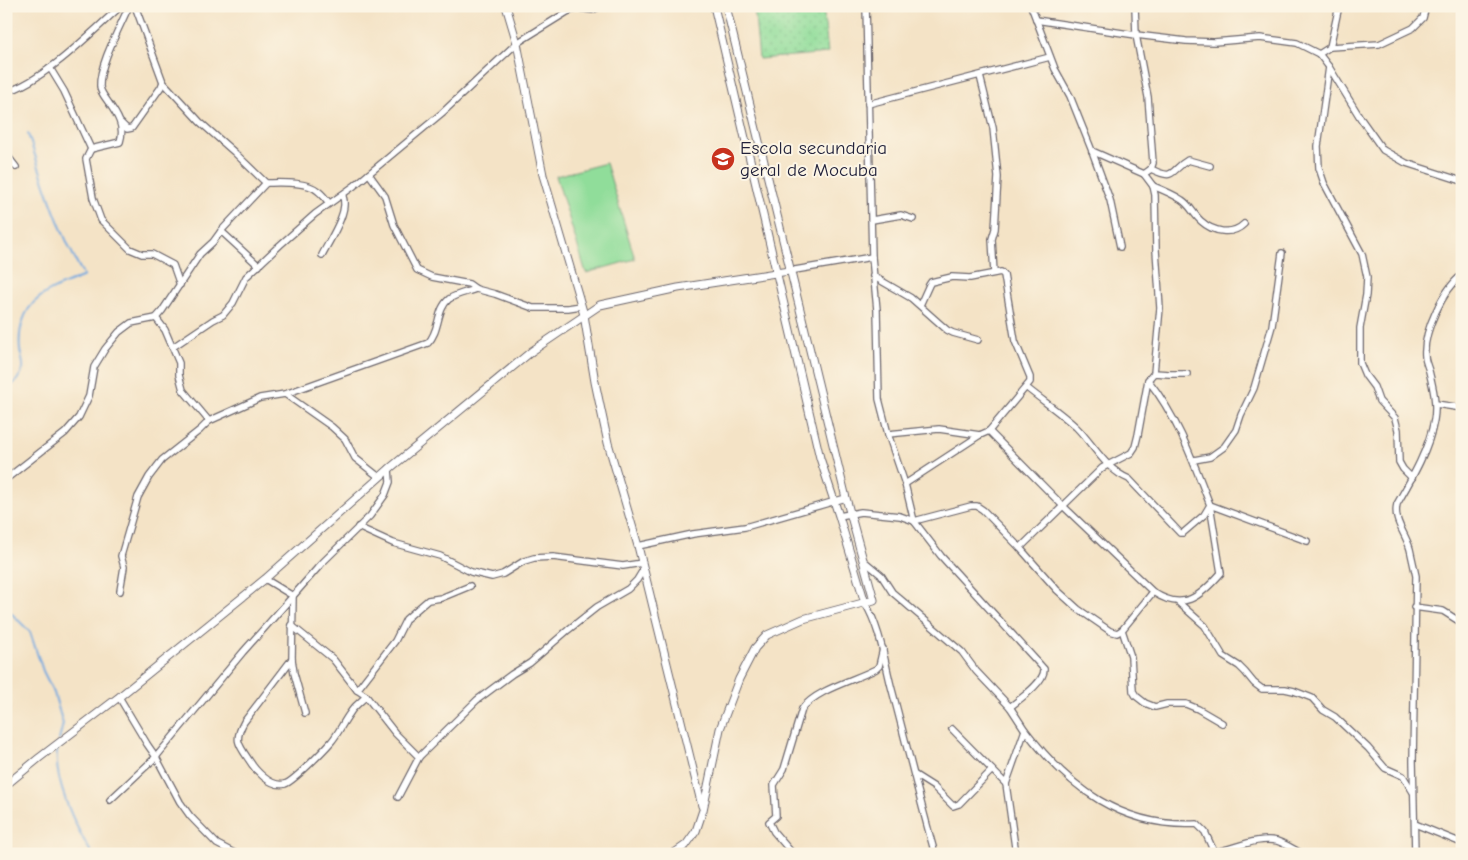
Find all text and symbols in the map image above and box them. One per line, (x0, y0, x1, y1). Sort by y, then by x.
place label: Escola secundaria geral de Mocuba (740, 137, 887, 181)
school or university icon: Escola secundaria geral de Mocuba (710, 146, 736, 172)

